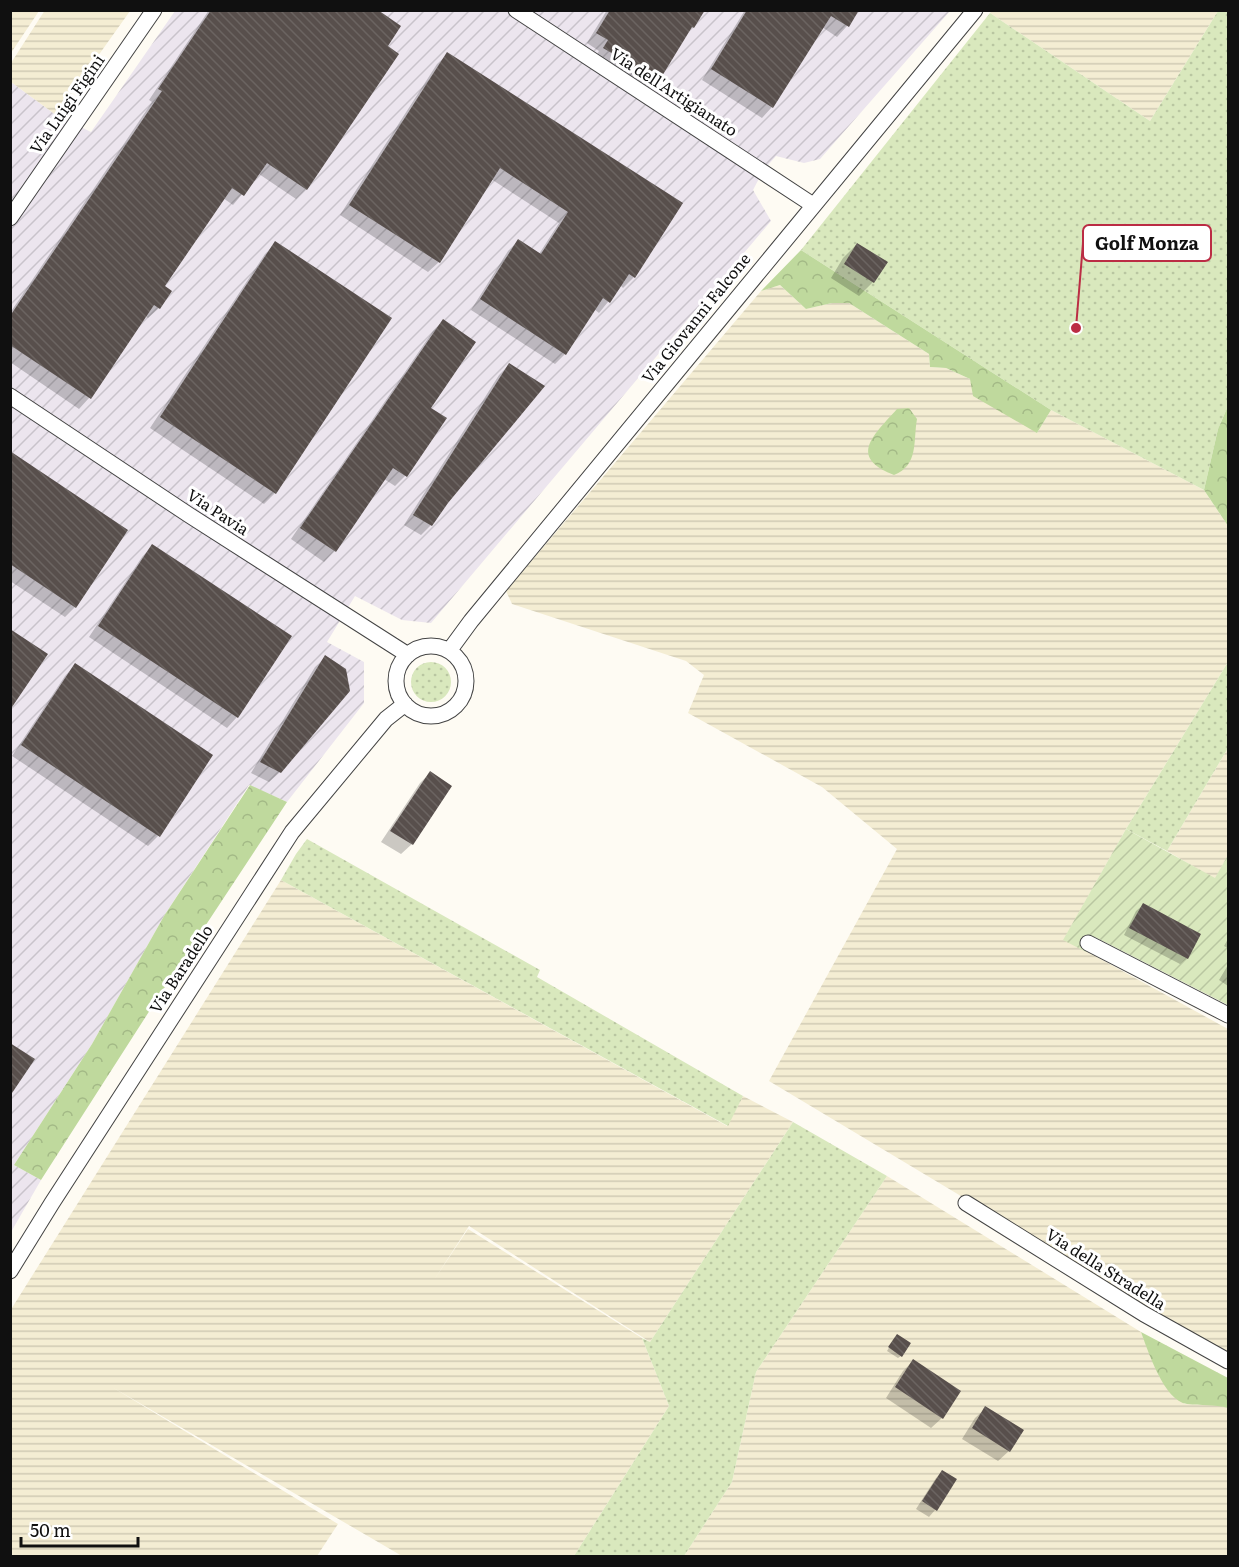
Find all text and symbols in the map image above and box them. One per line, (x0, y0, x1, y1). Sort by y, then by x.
street label: Via dell'Artigianato (606, 41, 743, 141)
street label: Via Luigi Figini (23, 49, 110, 158)
callout: Golf Monza (1083, 225, 1211, 261)
text: Golf Monza (1095, 229, 1200, 256)
street label: Via Giovanni Falcone (635, 247, 755, 388)
street label: Via Pavia (183, 482, 255, 540)
street label: Via Baradello (142, 919, 218, 1018)
street label: Via della Stradella (1042, 1222, 1172, 1315)
scale bar (21, 1510, 138, 1548)
text: 50 m (30, 1516, 71, 1543)

